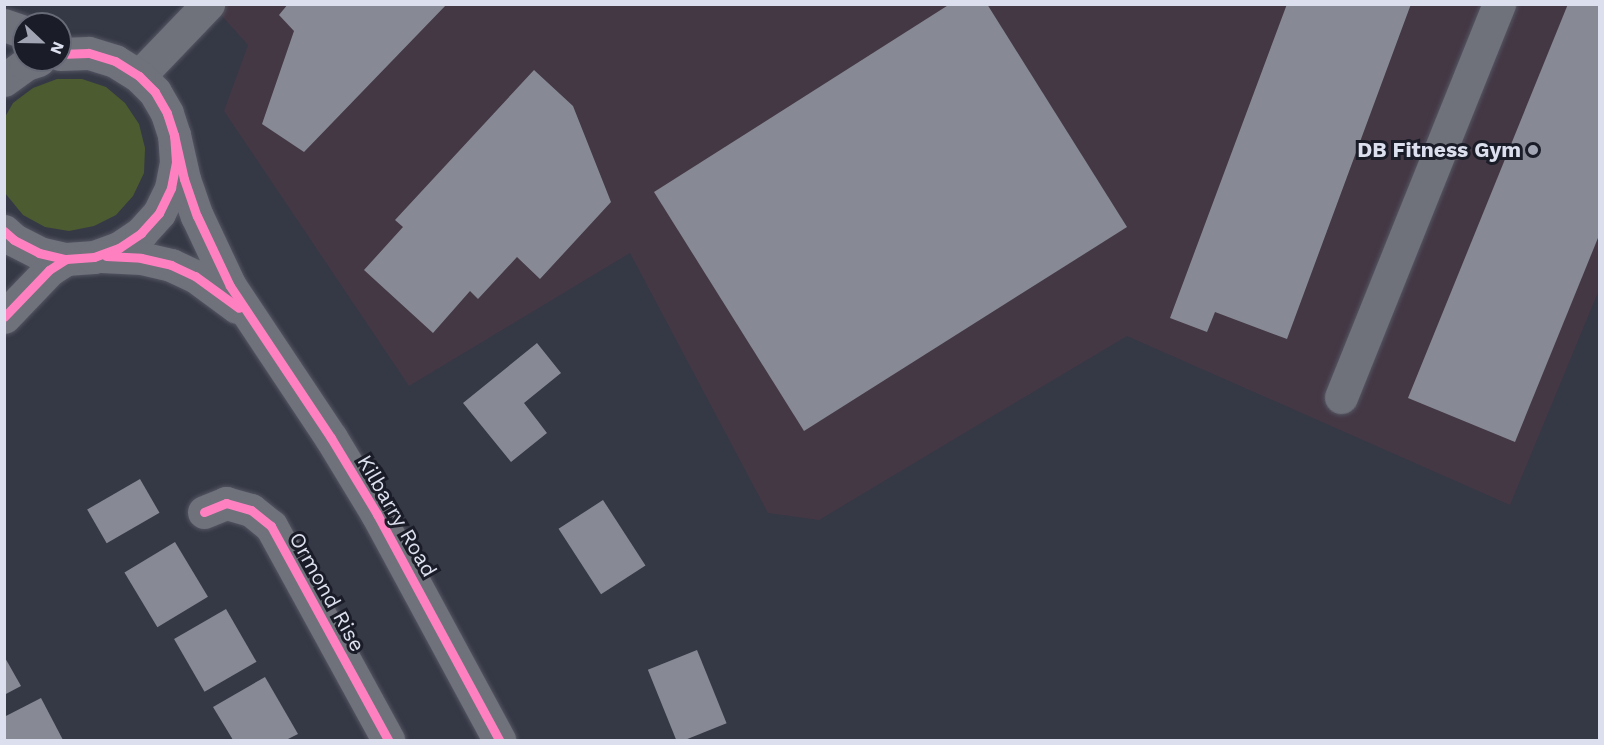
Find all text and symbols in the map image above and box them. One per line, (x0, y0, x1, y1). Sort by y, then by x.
north arrow (12, 12, 72, 72)
text: N (46, 39, 68, 57)
place label: DB Fitness Gym (1357, 137, 1521, 163)
marker: DB Fitness Gym (1526, 143, 1540, 157)
street label: Kilbarry Road (352, 450, 442, 582)
street label: Ormond Rise (284, 528, 370, 656)

